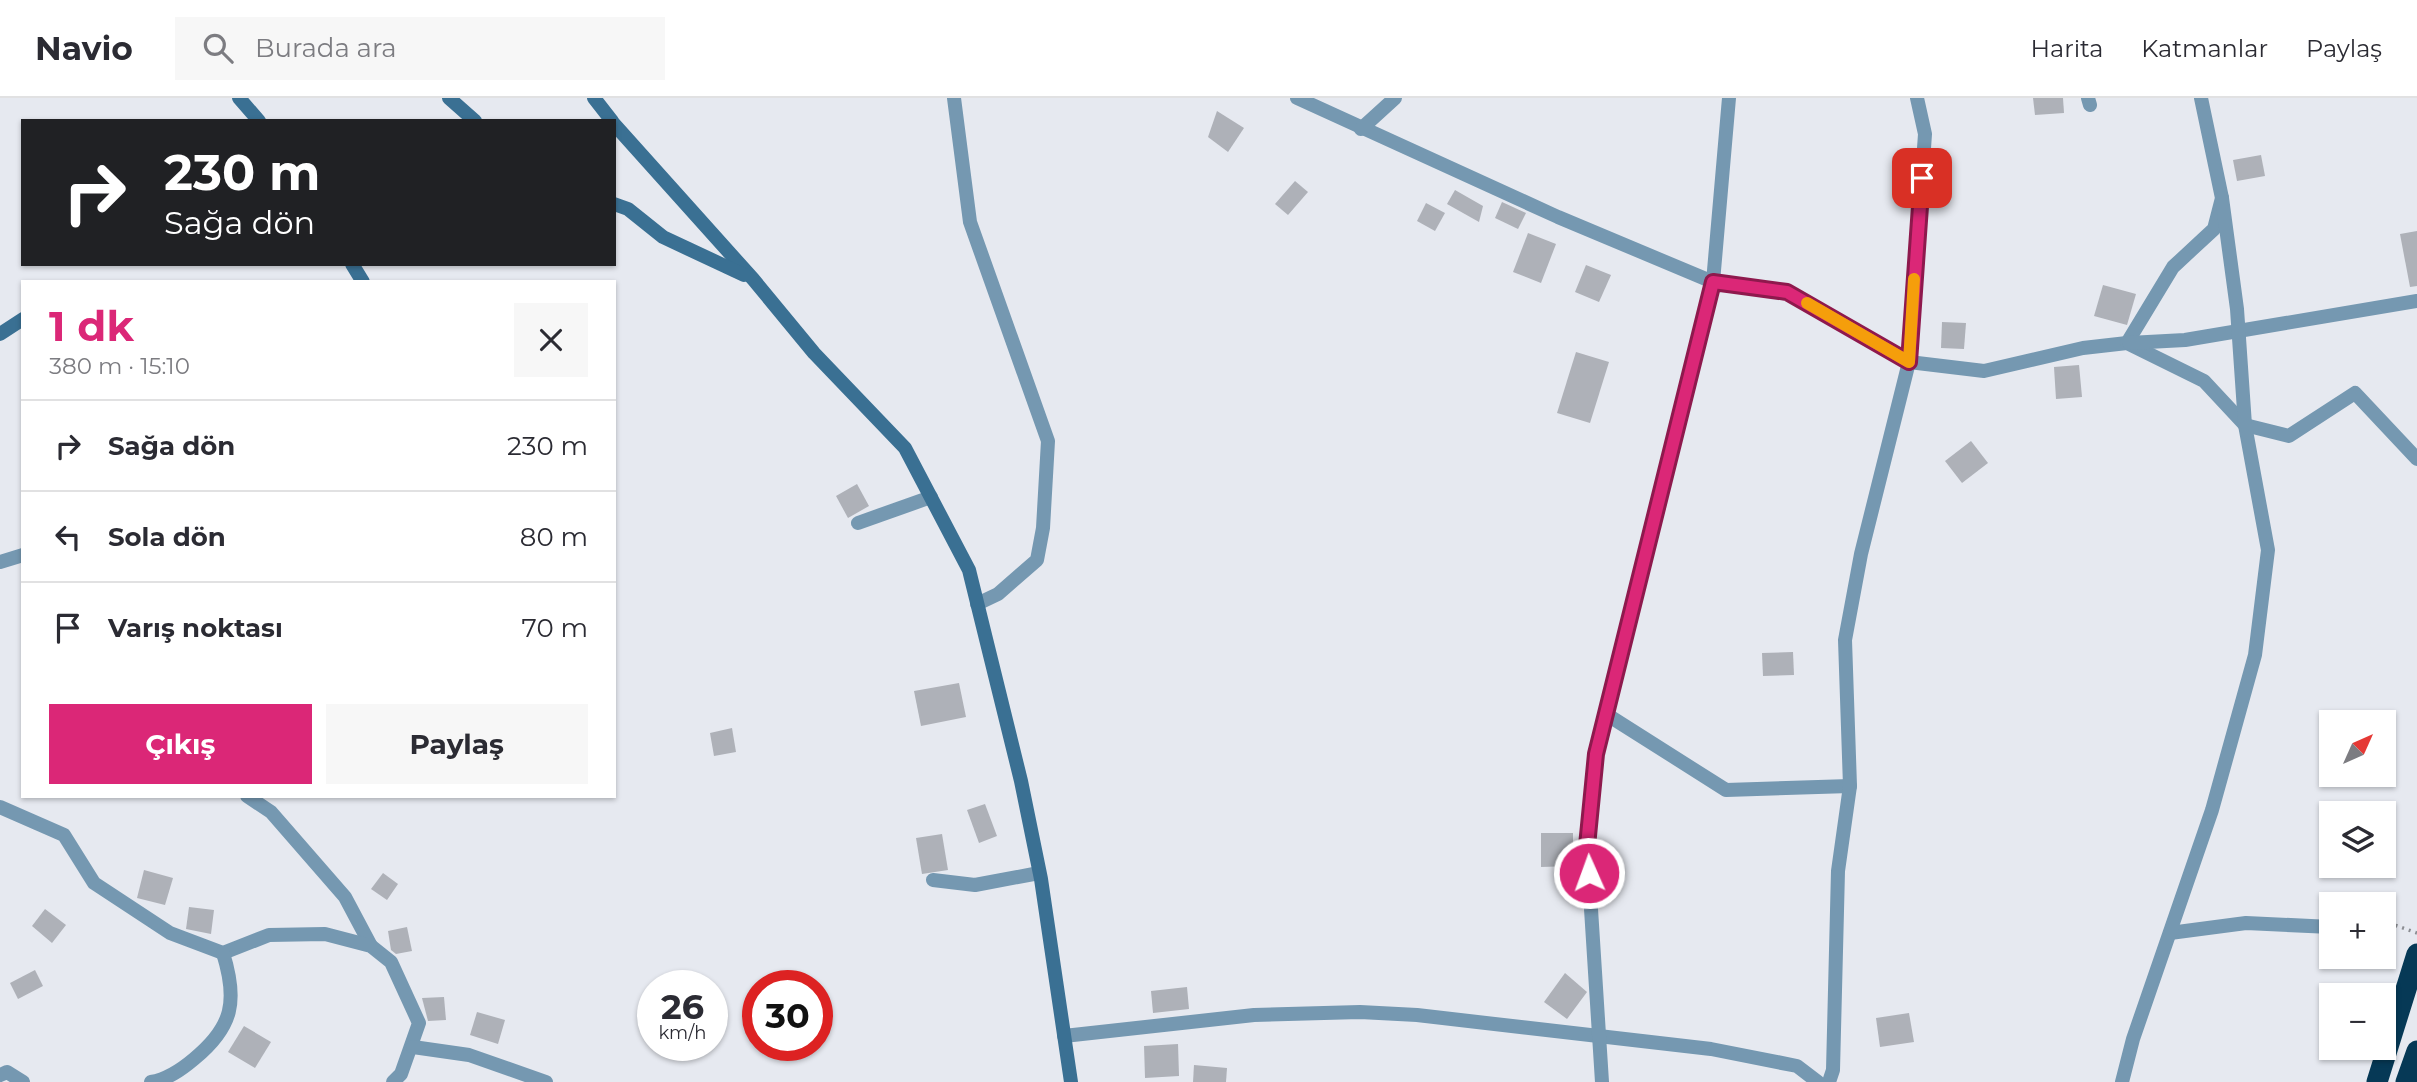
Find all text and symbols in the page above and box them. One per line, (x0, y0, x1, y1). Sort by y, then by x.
search box (175, 17, 665, 80)
text: Navio (35, 28, 133, 68)
icon: search (199, 29, 237, 67)
text: Burada ara (255, 32, 397, 64)
text: Harita (2031, 34, 2103, 63)
text: Katmanlar (2141, 34, 2268, 63)
text: Paylaş (2306, 34, 2382, 63)
text: 230 m (164, 143, 320, 202)
icon: right (49, 147, 140, 238)
pin (1892, 148, 1952, 208)
icon: arrive (1903, 159, 1941, 197)
text: Sağa dön (164, 203, 315, 242)
text: 1 dk (49, 300, 134, 352)
button: close (514, 303, 588, 377)
text: 380 m · 15:10 (49, 352, 190, 380)
icon: right (49, 427, 87, 465)
text: Sağa dön (108, 430, 235, 462)
text: 230 m (507, 430, 588, 462)
icon: left (49, 518, 87, 556)
text: Sola dön (108, 521, 226, 553)
text: 80 m (520, 521, 588, 553)
icon: arrive (49, 609, 87, 647)
text: Varış noktası (108, 612, 283, 644)
text: 70 m (522, 612, 588, 644)
button: Çıkış (49, 704, 312, 784)
button: Paylaş (326, 704, 588, 784)
north arrow (2319, 710, 2396, 788)
map controls (2319, 710, 2396, 1060)
button: layers (2319, 801, 2396, 878)
position arrow (1552, 836, 1626, 910)
button: + (2319, 892, 2396, 969)
speed limit sign: 30 (742, 970, 833, 1061)
button: − (2319, 983, 2396, 1060)
text: 26 (661, 985, 704, 1028)
text: km/h (658, 1022, 707, 1044)

